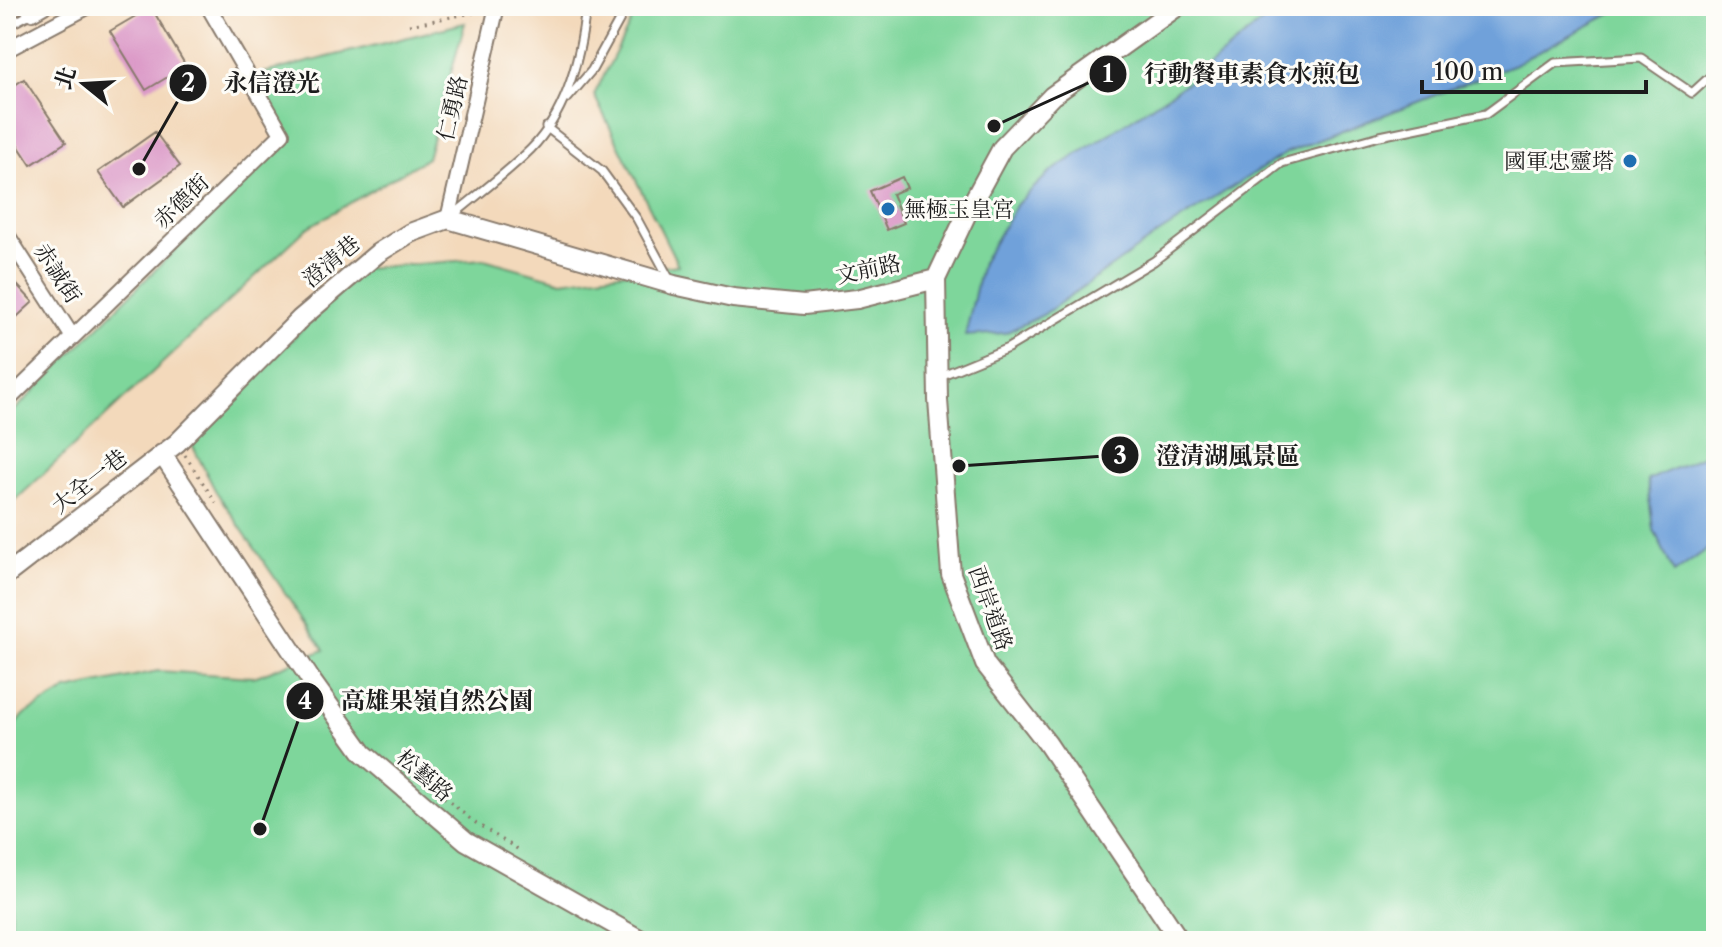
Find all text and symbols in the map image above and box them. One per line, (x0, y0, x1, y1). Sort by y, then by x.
north arrow (44, 44, 124, 124)
scale bar (1422, 44, 1646, 94)
callout: 行動餐車素食水煎包 (1088, 50, 1376, 98)
text: 100 m (1434, 57, 1503, 86)
callout: 永信澄光 (168, 59, 336, 107)
text: 1 (1103, 59, 1114, 88)
text: 行動餐車素食水煎包 (1144, 59, 1360, 88)
text: 北 (49, 63, 82, 93)
text: 2 (181, 68, 195, 97)
text: 永信澄光 (224, 68, 320, 97)
street label: 仁勇路 (432, 73, 473, 143)
place label: 國軍忠靈塔 (1504, 148, 1614, 175)
marker: 國軍忠靈塔 (1621, 152, 1639, 170)
street label: 赤德街 (148, 169, 214, 234)
place label: 無極玉皇宮 (904, 196, 1014, 223)
marker: 無極玉皇宮 (879, 200, 897, 218)
street label: 澄清巷 (297, 230, 365, 293)
street label: 赤誠街 (28, 238, 87, 308)
street label: 文前路 (833, 249, 903, 290)
callout: 澄清湖風景區 (1100, 431, 1316, 479)
text: 3 (1113, 441, 1127, 470)
text: 澄清湖風景區 (1156, 441, 1300, 470)
street label: 大全一巷 (46, 444, 132, 519)
street label: 西岸道路 (963, 562, 1018, 654)
callout: 高雄果嶺自然公園 (285, 677, 549, 725)
text: 4 (298, 686, 312, 715)
text: 高雄果嶺自然公園 (341, 686, 533, 715)
street label: 松藝路 (391, 744, 458, 807)

